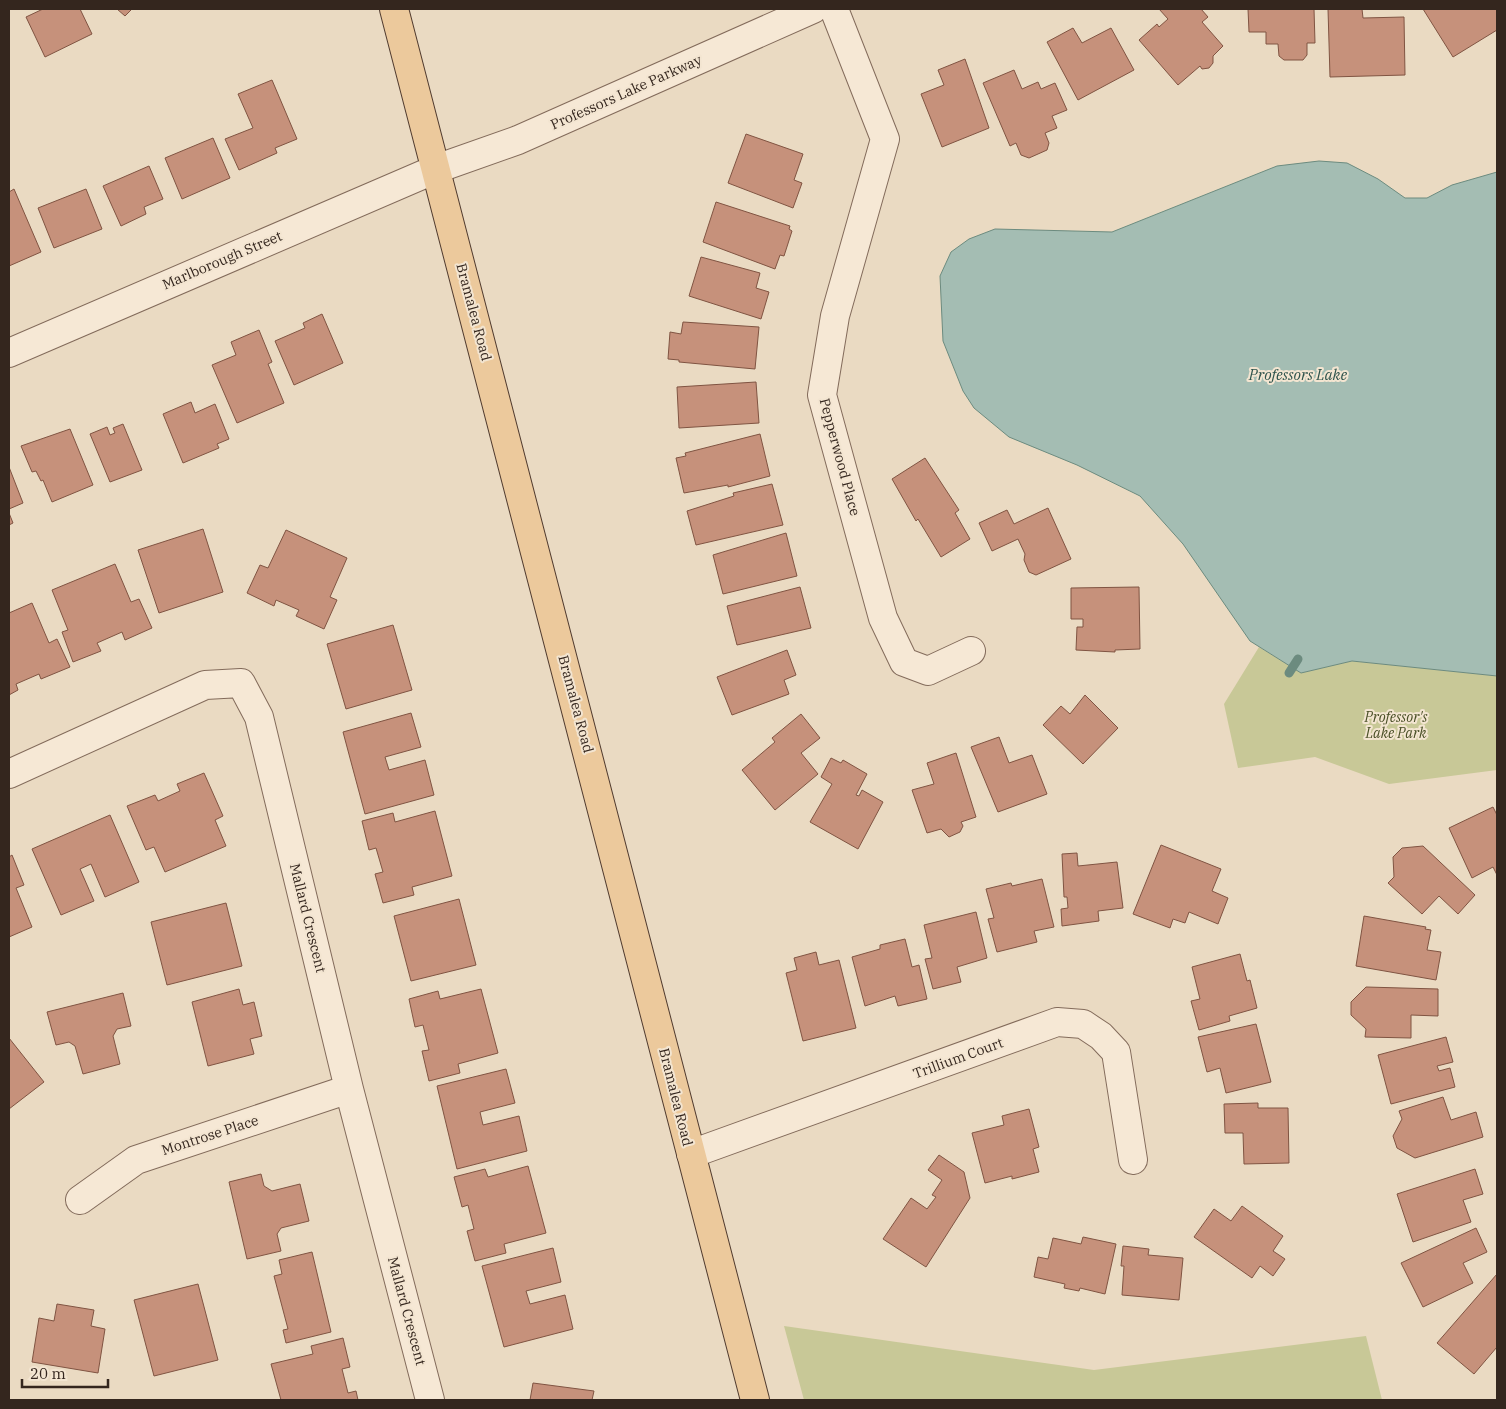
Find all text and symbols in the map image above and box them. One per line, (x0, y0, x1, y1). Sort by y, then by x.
street label: Professors Lake Parkway (548, 50, 705, 133)
street label: Marlborough Street (159, 227, 285, 293)
street label: Bramalea Road (452, 261, 496, 363)
water label: Professors Lake (1248, 365, 1347, 384)
street label: Pepperwood Place (816, 396, 864, 518)
street label: Bramalea Road (554, 653, 598, 755)
park label: Professor's Lake Park (1363, 708, 1428, 742)
street label: Mallard Crescent (286, 862, 330, 974)
street label: Trillium Court (911, 1033, 1005, 1083)
street label: Bramalea Road (655, 1046, 697, 1148)
street label: Montrose Place (159, 1111, 261, 1159)
street label: Mallard Crescent (384, 1255, 430, 1367)
scale bar (22, 1356, 109, 1388)
text: 20 m (30, 1364, 66, 1383)

